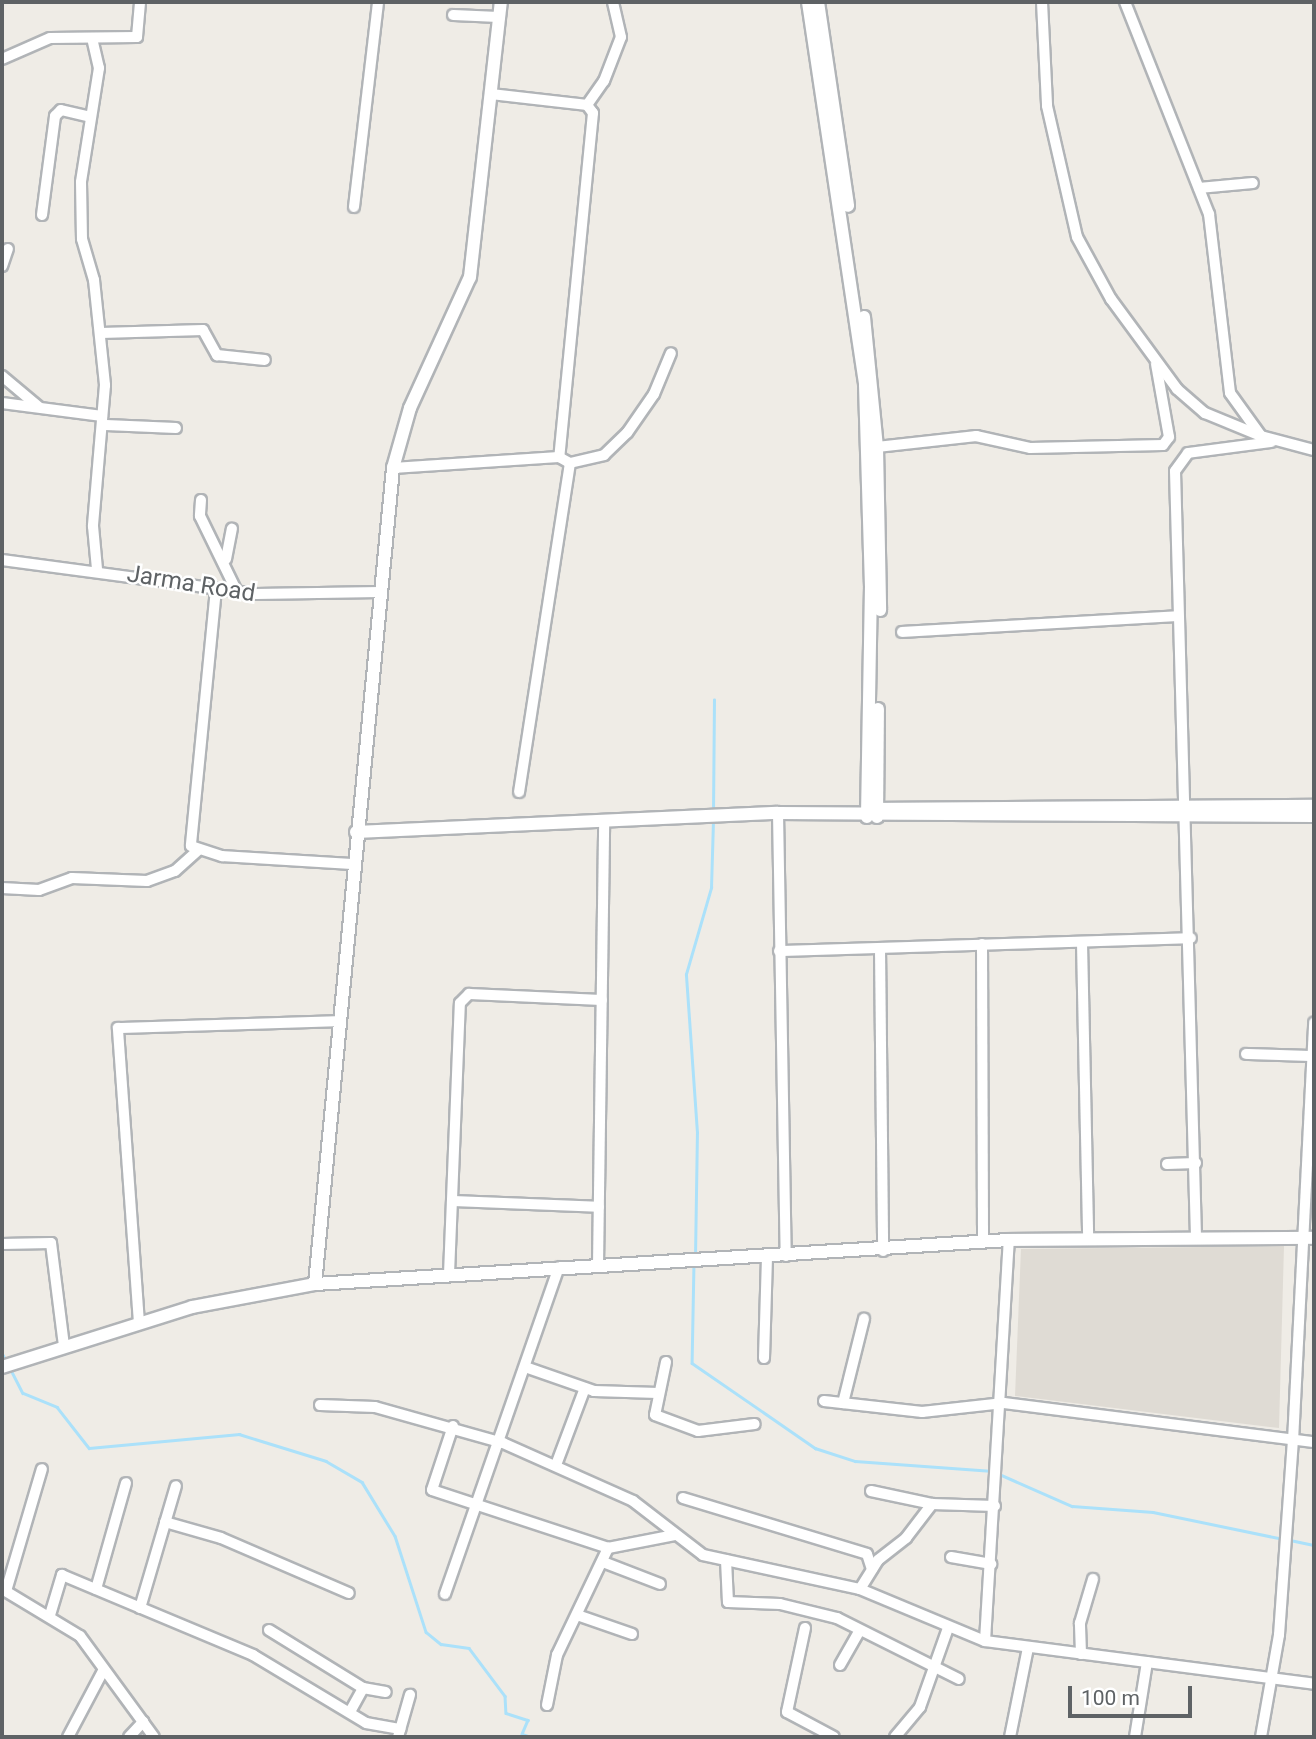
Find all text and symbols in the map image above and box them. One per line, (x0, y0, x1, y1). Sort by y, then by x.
street label: Jarma Road (125, 560, 257, 608)
scale bar (1071, 1672, 1195, 1716)
text: 100 m (1081, 1686, 1140, 1710)

